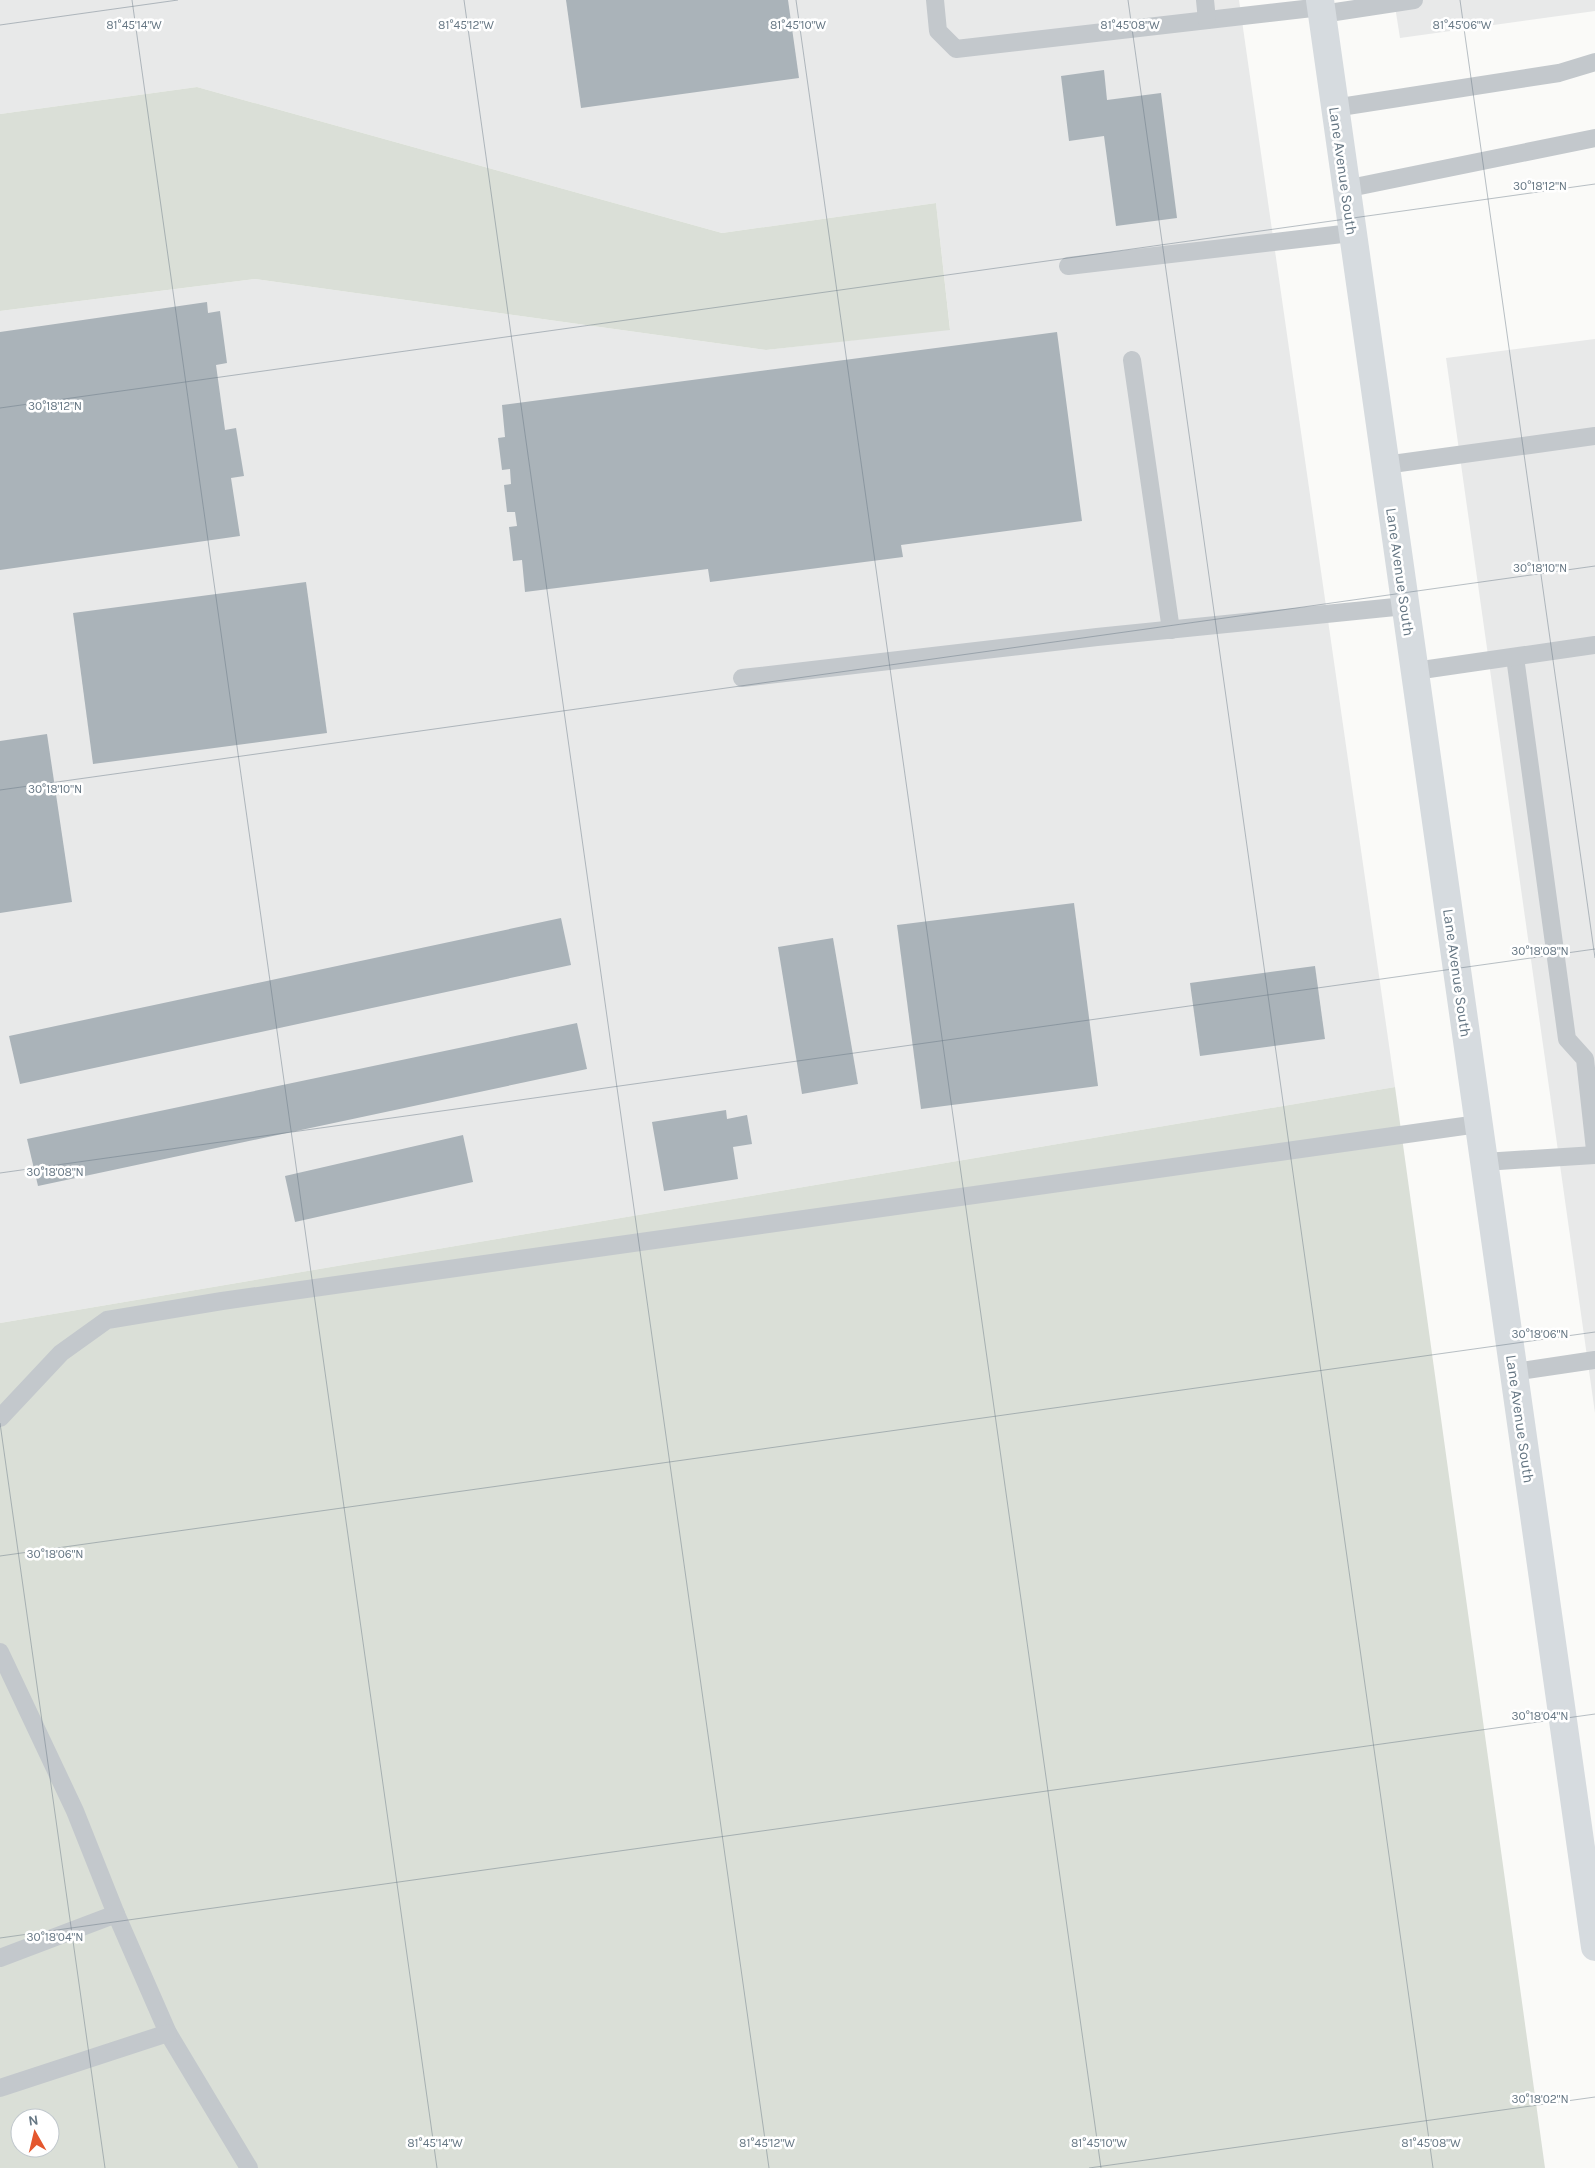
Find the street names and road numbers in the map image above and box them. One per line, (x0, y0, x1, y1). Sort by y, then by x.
street label: Lane Avenue South (1325, 106, 1361, 236)
street label: Lane Avenue South (1382, 507, 1418, 637)
street label: Lane Avenue South (1439, 908, 1475, 1038)
street label: Lane Avenue South (1502, 1354, 1538, 1484)

